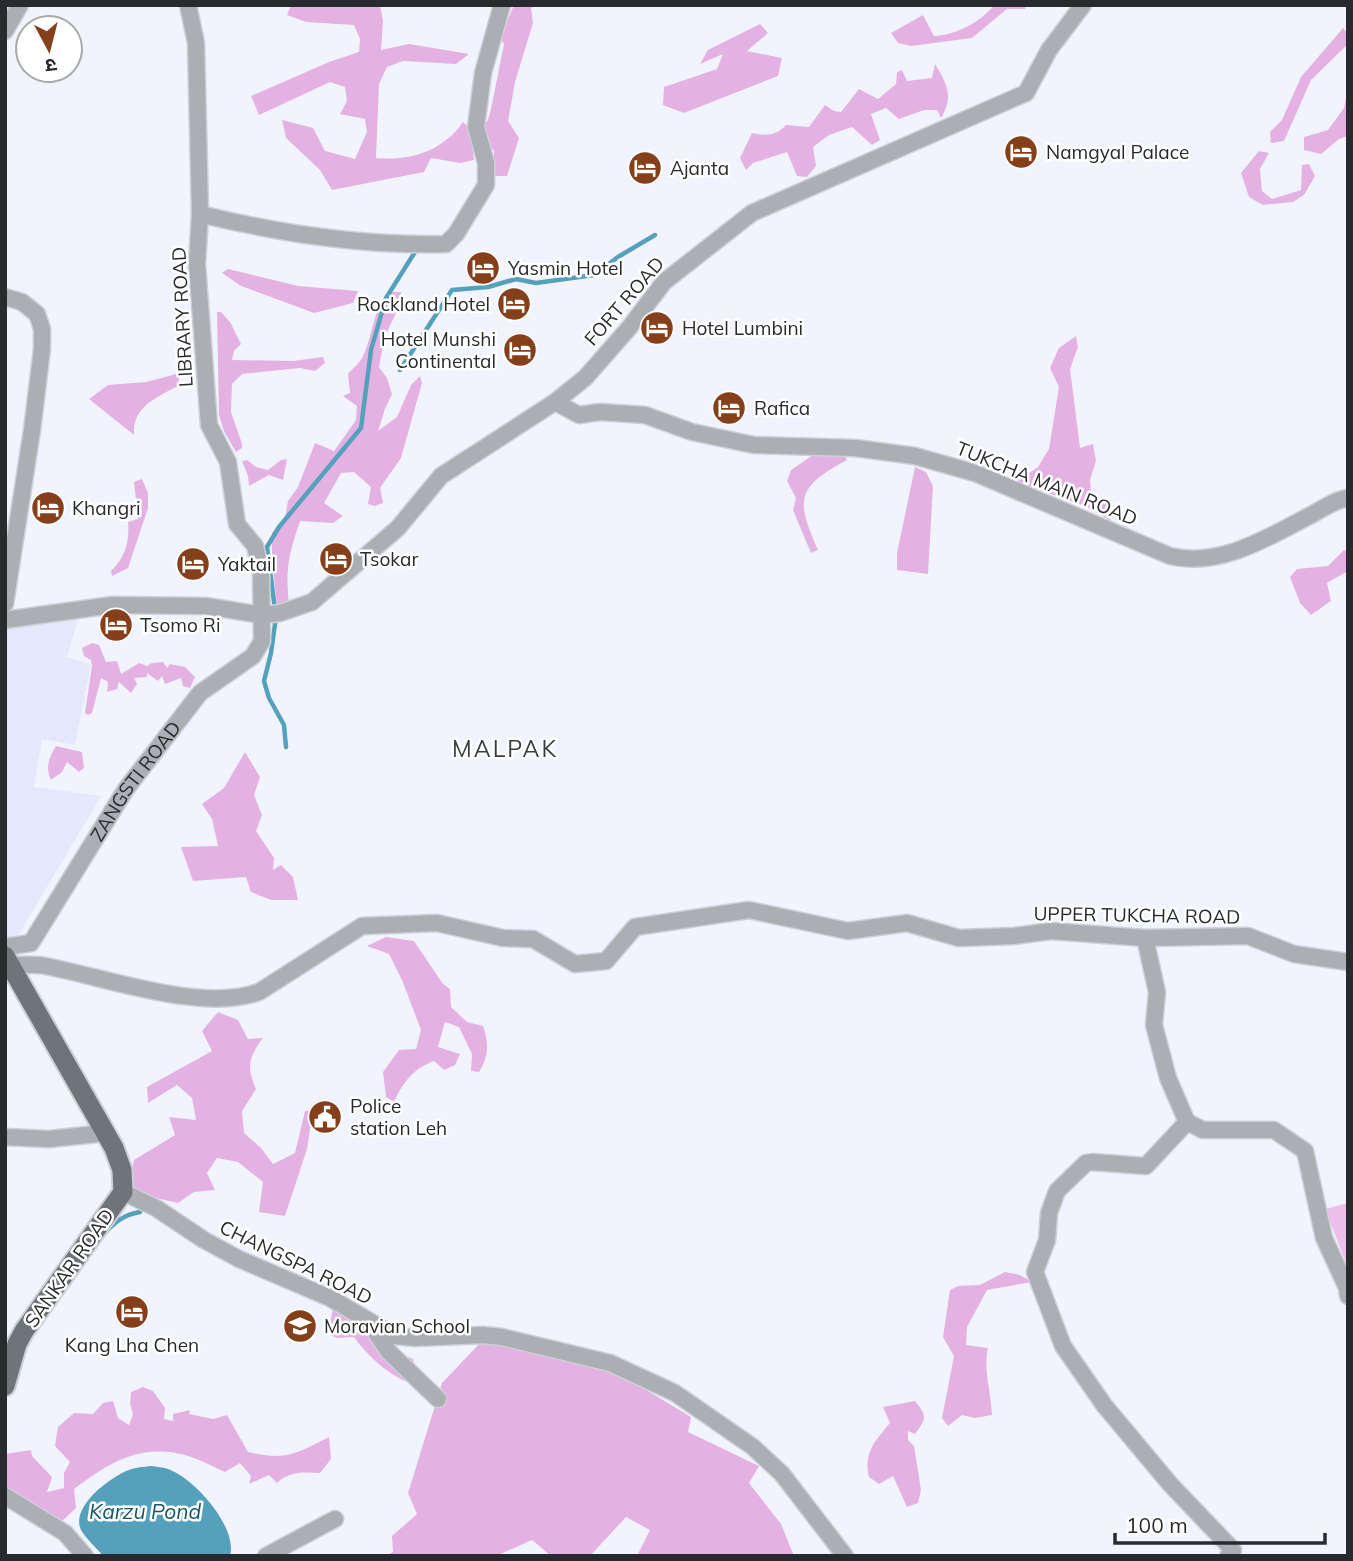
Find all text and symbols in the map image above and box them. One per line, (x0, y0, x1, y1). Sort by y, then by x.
north arrow (14, 14, 84, 84)
text: उ (43, 53, 58, 79)
hotel icon: Namgyal Palace (1002, 133, 1040, 171)
place label: Namgyal Palace (1046, 140, 1189, 164)
hotel icon: Ajanta (626, 149, 664, 187)
place label: Ajanta (670, 156, 729, 180)
street label: LIBRARY ROAD (166, 246, 198, 388)
hotel icon: Yasmin Hotel (464, 249, 502, 287)
street label: FORT ROAD (579, 252, 669, 350)
place label: Yasmin Hotel (507, 256, 623, 280)
hotel icon: Rockland Hotel (495, 285, 533, 323)
place label: Rockland Hotel (357, 292, 490, 316)
hotel icon: Hotel Lumbini (638, 309, 676, 347)
place label: Hotel Lumbini (682, 316, 803, 340)
place label: Hotel Munshi Continental (381, 327, 496, 373)
hotel icon: Hotel Munshi Continental (501, 331, 539, 369)
hotel icon: Rafica (710, 389, 748, 427)
place label: Rafica (754, 396, 810, 420)
street label: TUKCHA MAIN ROAD (953, 436, 1141, 530)
hotel icon: Khangri (29, 489, 67, 527)
place label: Khangri (72, 496, 141, 520)
hotel icon: Tsokar (317, 540, 355, 578)
hotel icon: Yaktail (174, 545, 212, 583)
place label: Tsokar (360, 547, 418, 571)
place label: Yaktail (217, 552, 276, 576)
hotel icon: Tsomo Ri (97, 606, 135, 644)
place label: Tsomo Ri (140, 613, 220, 637)
street label: ZANGSTI ROAD (85, 716, 186, 846)
district label: MALPAK (452, 734, 558, 763)
street label: UPPER TUKCHA ROAD (1033, 901, 1241, 929)
place label: Police station Leh (350, 1094, 447, 1140)
public building icon: Police station Leh (306, 1098, 344, 1136)
street label: SANKAR ROAD (19, 1204, 119, 1332)
street label: CHANGSPA ROAD (216, 1215, 376, 1309)
hotel icon: Kang Lha Chen (113, 1293, 151, 1331)
school or university icon: Moravian School (281, 1307, 319, 1345)
place label: Moravian School (324, 1314, 470, 1338)
place label: Kang Lha Chen (65, 1333, 199, 1357)
water label: Karzu Pond (89, 1498, 201, 1524)
scale bar (1115, 1502, 1325, 1546)
text: 100 m (1126, 1512, 1188, 1538)

